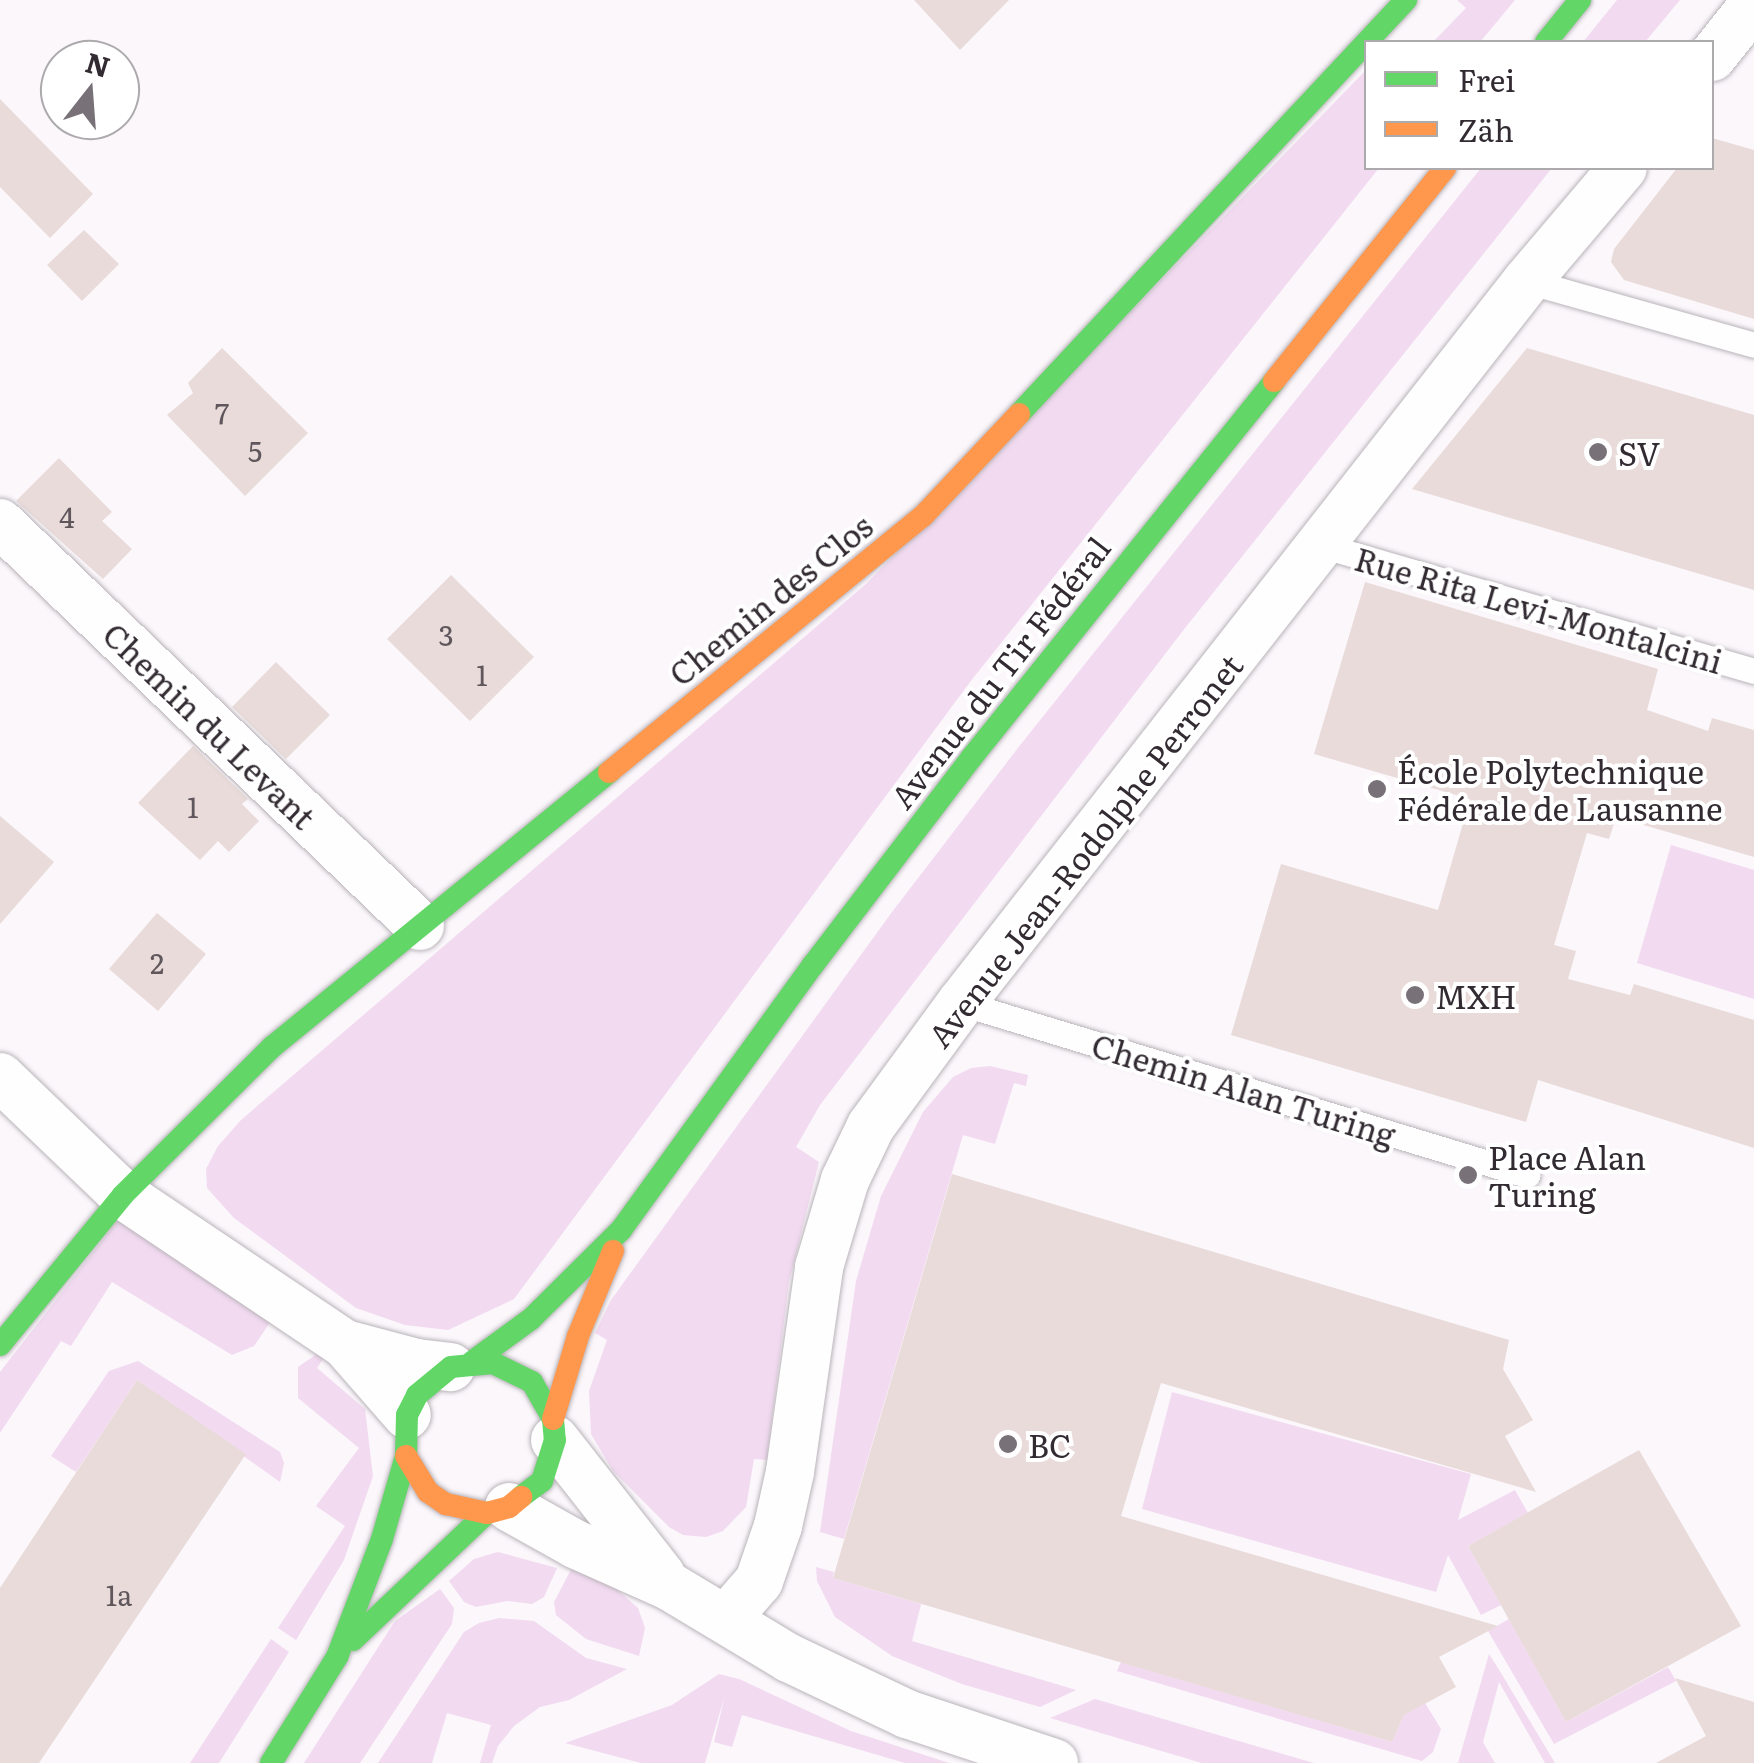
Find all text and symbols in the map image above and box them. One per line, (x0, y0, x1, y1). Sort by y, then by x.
north arrow (40, 40, 140, 140)
text: N (81, 40, 116, 87)
legend (1364, 40, 1714, 170)
text: Frei (1458, 57, 1515, 101)
text: Zäh (1458, 107, 1514, 151)
house number: 7 (215, 395, 229, 429)
house number: 5 (248, 433, 262, 467)
place label: SV (1618, 433, 1660, 471)
marker: SV (1587, 441, 1609, 463)
house number: 4 (59, 499, 75, 533)
street label: Chemin des Clos (661, 505, 879, 693)
street label: Avenue du Tir Fédéral (881, 529, 1117, 815)
street label: Rue Rita Levi-Montalcini (1351, 538, 1727, 680)
street label: Chemin du Levant (96, 614, 324, 836)
house number: 3 (438, 617, 454, 651)
street label: Avenue Jean-Rodolphe Perronet (919, 646, 1249, 1054)
house number: 1 (476, 657, 488, 691)
place label: École Polytechnique Fédérale de Lausanne (1397, 752, 1723, 827)
marker: École Polytechnique Fédérale de Lausanne (1366, 778, 1388, 800)
house number: 1 (187, 789, 199, 823)
house number: 2 (150, 945, 164, 979)
place label: MXH (1435, 976, 1517, 1014)
marker: MXH (1404, 984, 1426, 1006)
street label: Chemin Alan Turing (1088, 1025, 1400, 1153)
place label: Place Alan Turing (1488, 1138, 1646, 1213)
marker: Place Alan Turing (1457, 1164, 1479, 1186)
place label: BC (1028, 1425, 1071, 1463)
marker: BC (997, 1433, 1019, 1455)
house number: 1a (106, 1577, 132, 1611)

